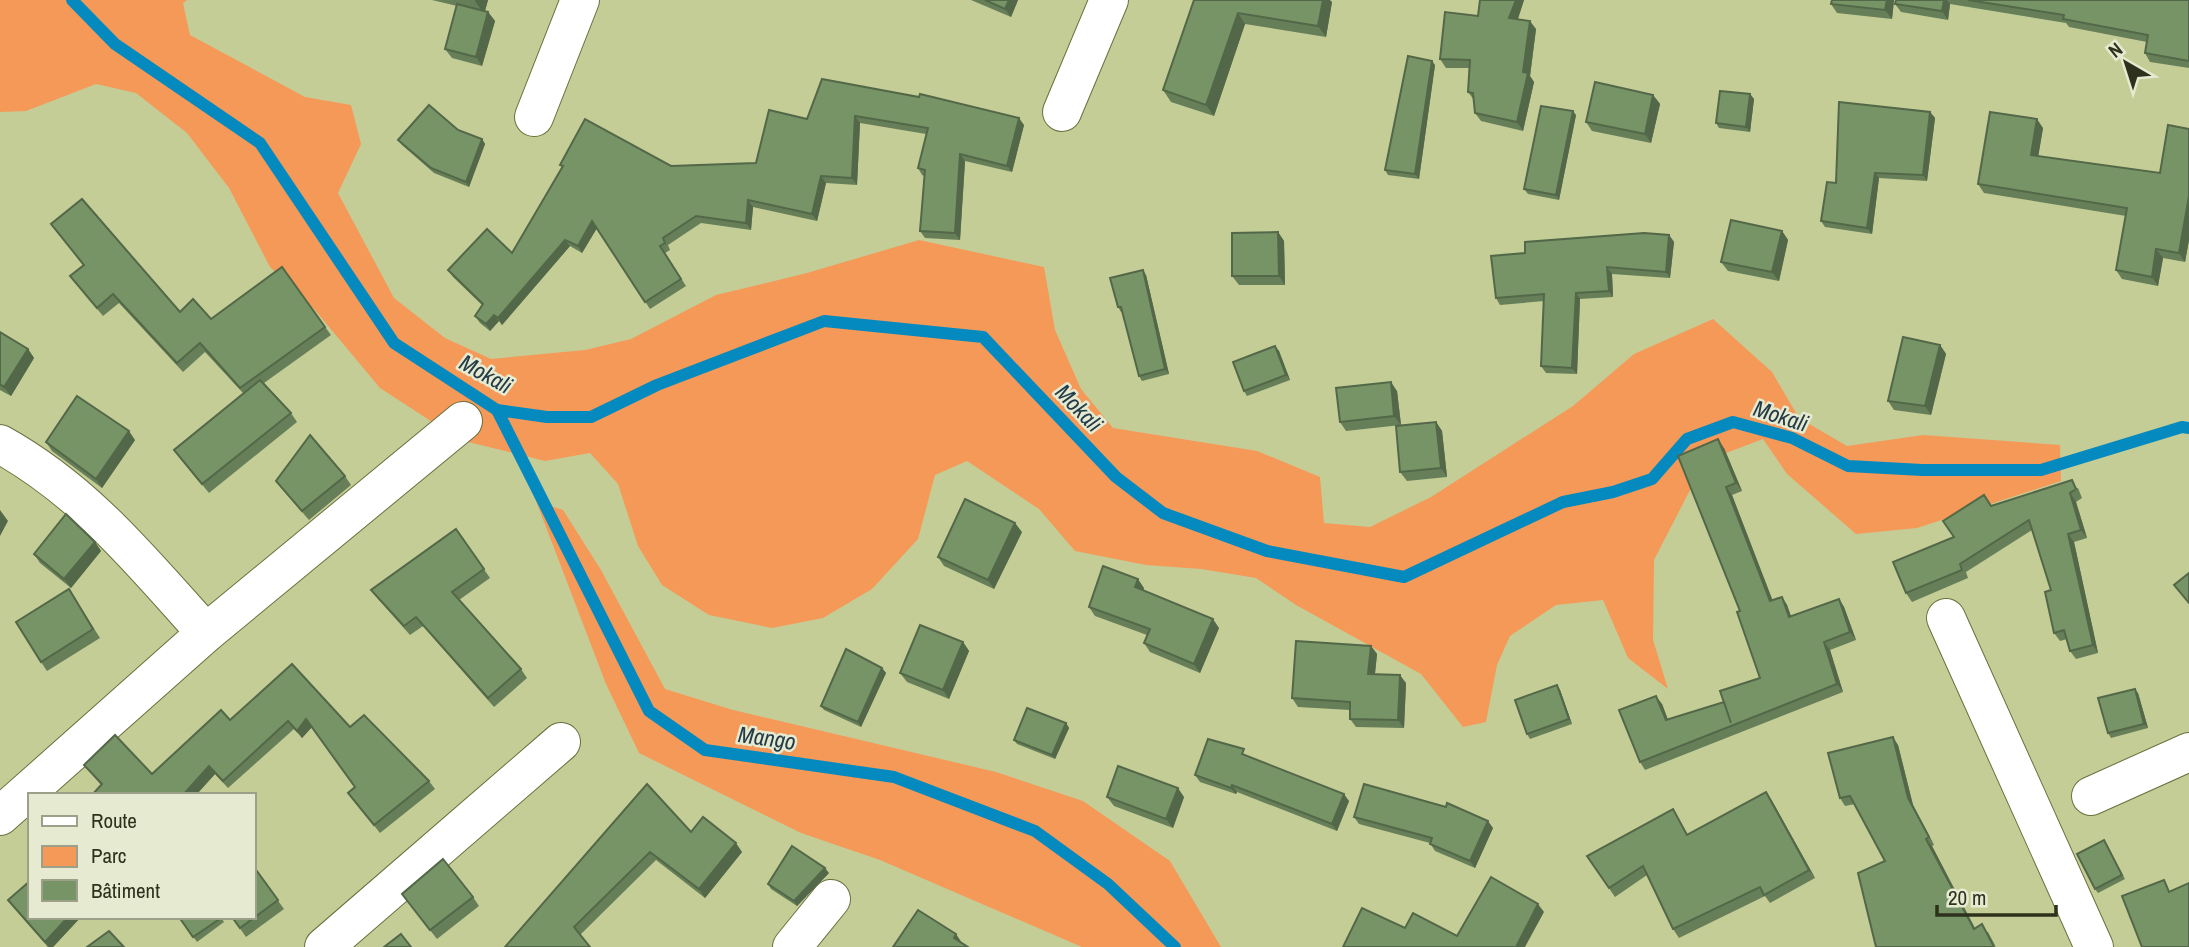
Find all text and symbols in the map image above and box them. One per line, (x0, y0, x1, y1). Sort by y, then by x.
north arrow (2091, 28, 2161, 98)
text: N (2103, 36, 2128, 63)
water label: Mokali (454, 347, 519, 401)
water label: Mokali (1049, 377, 1110, 439)
water label: Mokali (1750, 392, 1813, 439)
water label: Mango (736, 718, 798, 757)
legend (28, 793, 256, 919)
text: Route (91, 806, 137, 835)
text: Parc (91, 841, 126, 870)
scale bar (1937, 874, 2056, 918)
text: Bâtiment (91, 876, 160, 905)
text: 20 m (1948, 883, 1986, 912)

